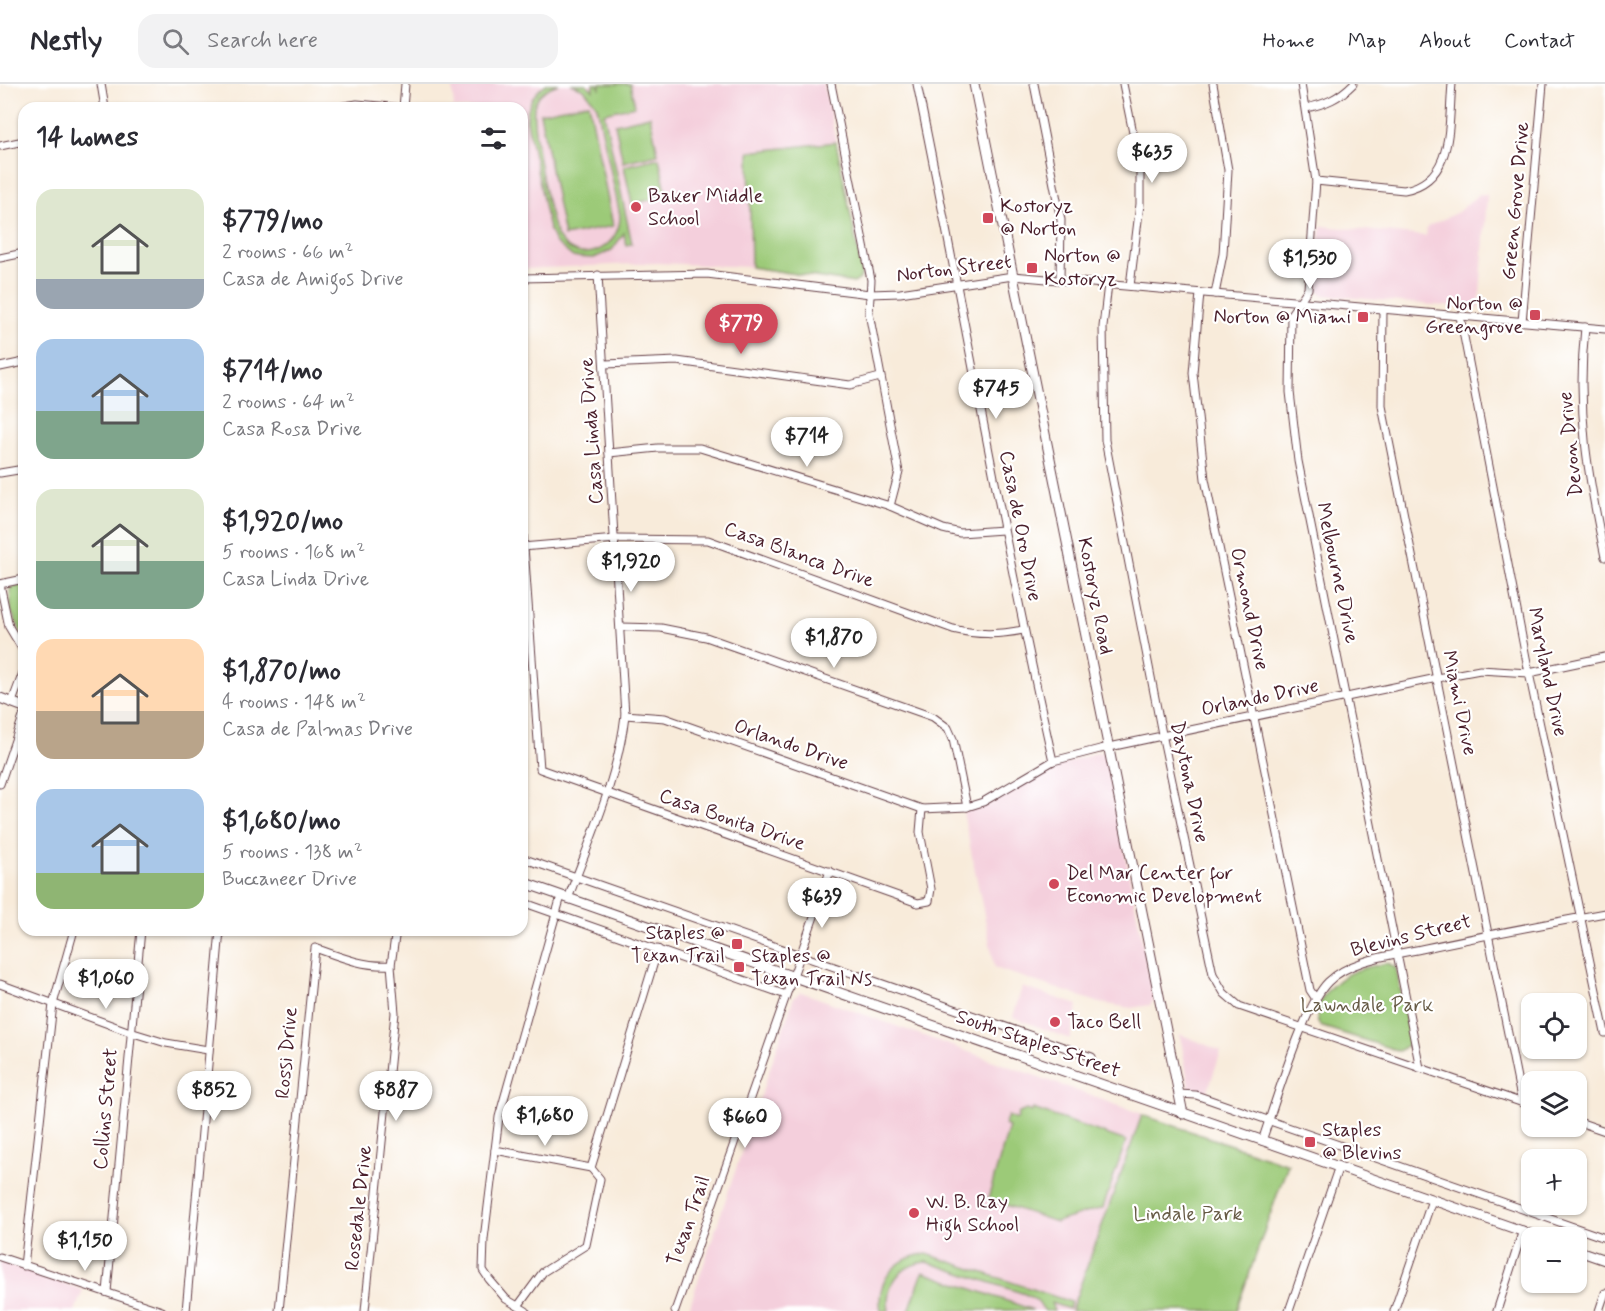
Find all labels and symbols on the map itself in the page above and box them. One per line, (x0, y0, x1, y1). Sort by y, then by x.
street label: Green Grove Drive (1496, 121, 1536, 281)
pin: $635 (1116, 133, 1188, 184)
place label: Baker Middle School (648, 183, 764, 233)
place label: Kostoryz @ Norton (1000, 193, 1076, 243)
marker: Baker Middle School (629, 200, 643, 214)
marker: Kostoryz @ Norton (981, 211, 995, 225)
pin: $1,530 (1261, 239, 1359, 290)
place label: Norton @ Kostoryz (1044, 243, 1121, 293)
street label: Norton Street (895, 249, 1013, 289)
marker: Norton @ Kostoryz (1025, 261, 1039, 275)
place label: Norton @ Greengrove (1425, 291, 1523, 341)
pin: $779 (705, 304, 777, 355)
place label: Norton @ Miami (1213, 304, 1351, 331)
marker: Norton @ Greengrove (1528, 308, 1542, 322)
marker: Norton @ Miami (1356, 310, 1370, 324)
street label: Casa Linda Drive (573, 357, 611, 505)
pin: $745 (960, 369, 1032, 420)
street label: Devon Drive (1552, 390, 1590, 498)
pin: $714 (771, 417, 843, 468)
street label: Casa de Oro Drive (992, 448, 1048, 604)
street label: Melbourne Drive (1309, 500, 1365, 646)
street label: Casa Blanca Drive (720, 515, 878, 595)
street label: Kostoryz Road (1070, 535, 1120, 657)
pin: $1,920 (582, 542, 680, 593)
street label: Ormond Drive (1223, 545, 1275, 673)
street label: Maryland Drive (1520, 605, 1574, 739)
pin: $1,870 (785, 618, 883, 669)
street label: Miami Drive (1435, 648, 1483, 758)
street label: Orlando Drive (1199, 672, 1321, 724)
street label: Orlando Drive (730, 713, 852, 777)
street label: Daytona Drive (1163, 719, 1215, 845)
street label: Casa Bonita Drive (655, 782, 809, 858)
place label: Del Mar Center for Economic Development (1066, 860, 1262, 910)
marker: Del Mar Center for Economic Development (1047, 877, 1061, 891)
pin: $639 (786, 878, 858, 929)
street label: Blevins Street (1348, 908, 1474, 964)
place label: Staples @ Texan Trail (631, 920, 725, 970)
marker: Staples @ Texan Trail (730, 937, 744, 951)
place label: Staples @ Texan Trail Ns (751, 943, 872, 993)
pin: $1,060 (57, 959, 155, 1010)
marker: Staples @ Texan Trail Ns (732, 960, 746, 974)
park label: Lawndale Park (1300, 992, 1434, 1019)
street label: South Staples Street (952, 1003, 1124, 1085)
street label: Rossi Drive (270, 1006, 304, 1100)
place label: Taco Bell (1067, 1009, 1141, 1036)
marker: Taco Bell (1048, 1015, 1062, 1029)
street label: Collins Street (87, 1047, 125, 1171)
pin: $852 (178, 1071, 250, 1122)
pin: $887 (360, 1071, 432, 1122)
pin: $1,680 (496, 1096, 594, 1147)
pin: $660 (709, 1098, 781, 1149)
place label: Staples @ Blevins (1322, 1117, 1402, 1167)
marker: Staples @ Blevins (1303, 1135, 1317, 1149)
street label: Rosedale Drive (339, 1144, 379, 1272)
street label: Texan Trail (661, 1172, 717, 1270)
place label: W. B. Ray High School (926, 1189, 1019, 1241)
park label: Lindale Park (1133, 1201, 1243, 1228)
marker: W. B. Ray High School (907, 1206, 921, 1220)
pin: $1,150 (36, 1221, 134, 1272)

